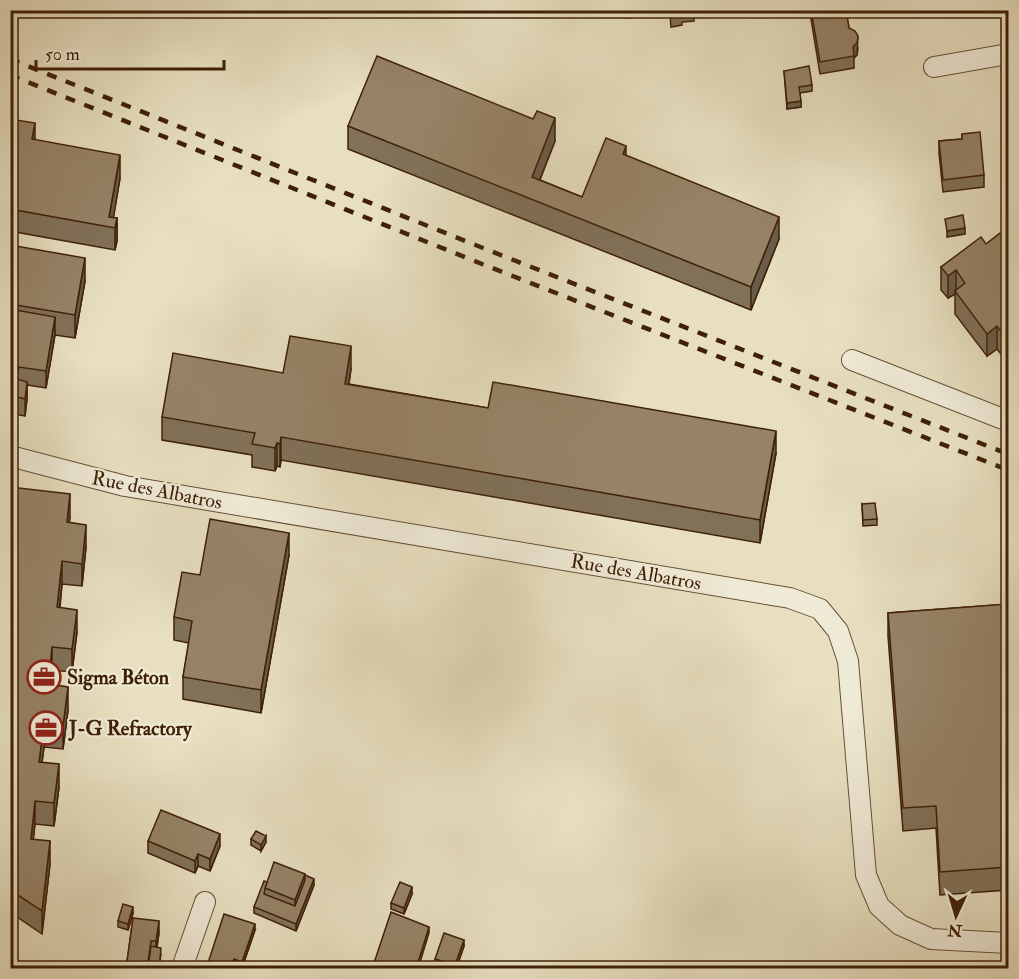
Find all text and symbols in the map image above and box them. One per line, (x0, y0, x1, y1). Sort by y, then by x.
scale bar (36, 33, 224, 71)
text: 50 m (45, 43, 80, 66)
street label: Rue des Albatros (90, 465, 225, 515)
street label: Rue des Albatros (569, 548, 704, 596)
office icon: Sigma Béton (26, 659, 62, 695)
place label: Sigma Béton (67, 665, 170, 691)
office icon: J-G Refractory (28, 710, 64, 746)
place label: J-G Refractory (68, 716, 193, 742)
north arrow (926, 886, 986, 946)
text: N (947, 919, 964, 941)

